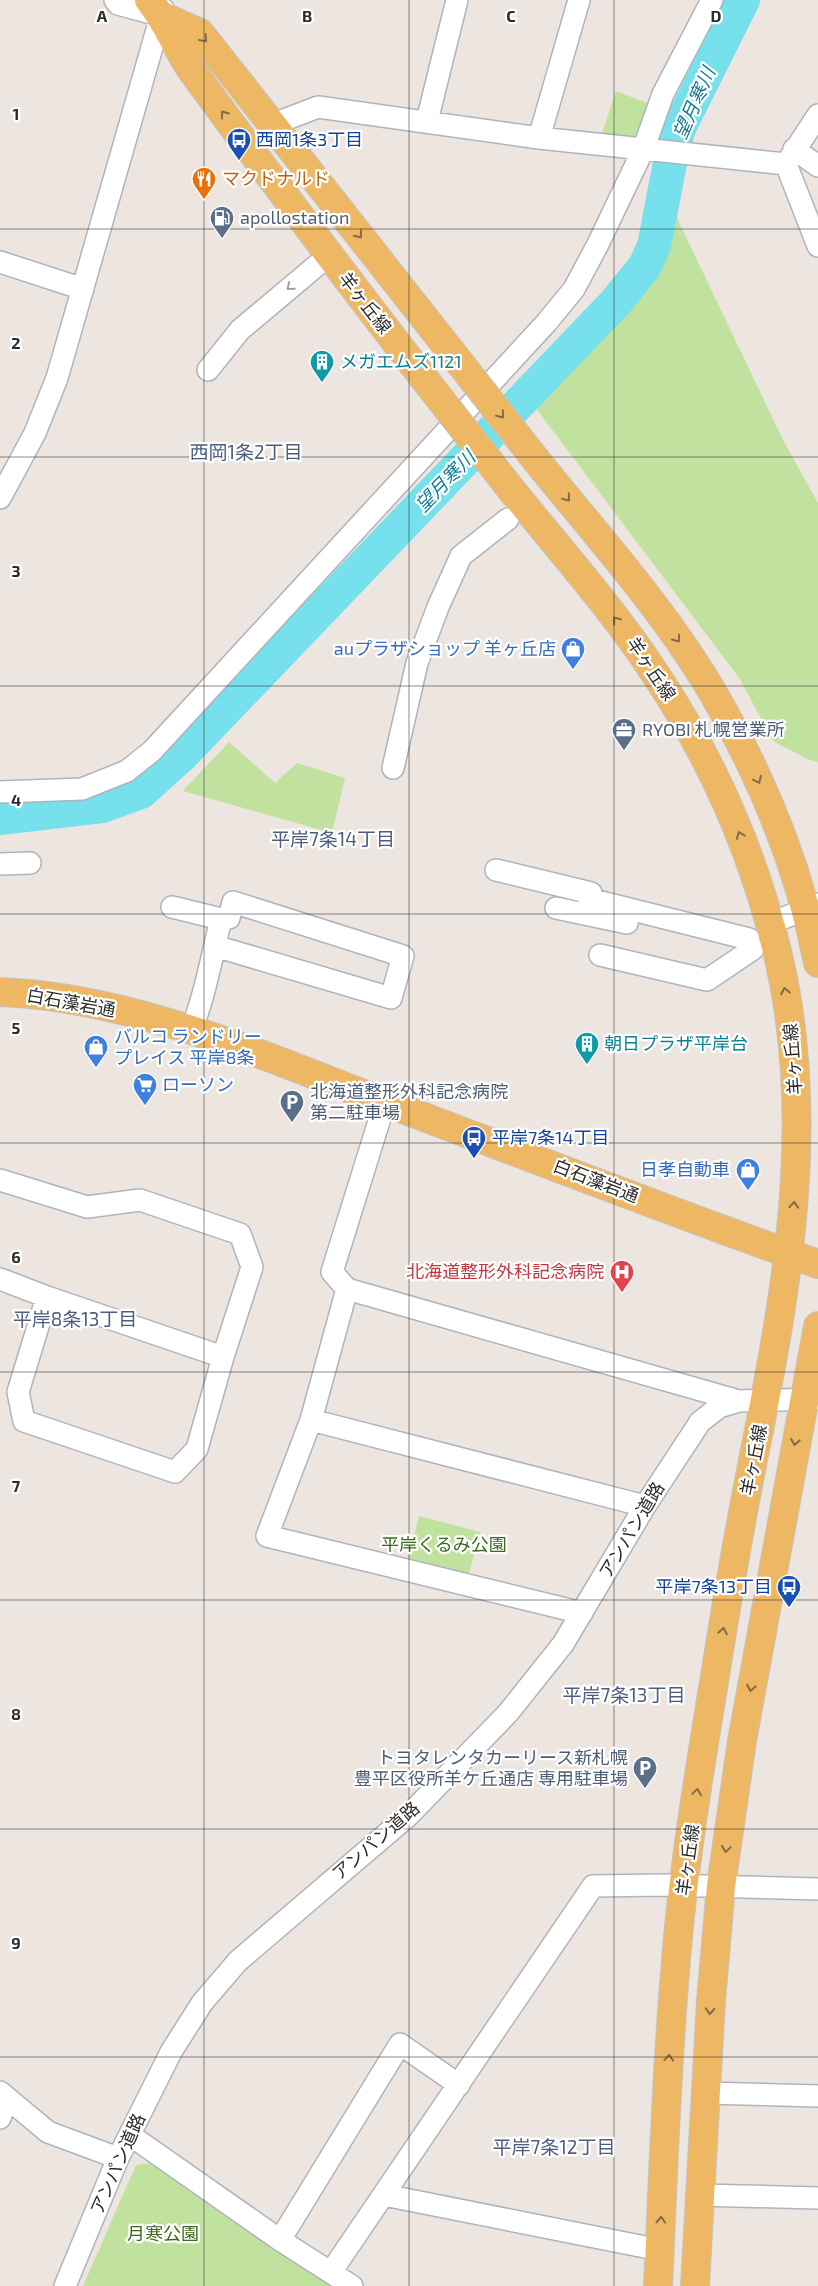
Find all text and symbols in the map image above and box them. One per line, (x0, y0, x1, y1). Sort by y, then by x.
text: A (97, 6, 108, 25)
text: B (302, 6, 312, 25)
text: C (506, 6, 516, 25)
text: D (711, 6, 722, 25)
one-way arrow (198, 33, 207, 42)
water label: 望月寒川 (668, 62, 720, 142)
text: 1 (13, 104, 19, 123)
one-way arrow (221, 111, 229, 120)
bus stop icon: 西岡1条3丁目 (226, 127, 252, 161)
place label: 西岡1条3丁目 (256, 128, 363, 150)
restaurant icon: マクドナルド (191, 166, 217, 200)
place label: マクドナルド (222, 167, 330, 189)
fuel station icon: apollostation (209, 205, 235, 239)
place label: apollostation (240, 206, 349, 228)
one-way arrow (353, 229, 361, 238)
street label: 羊ヶ丘線 (335, 267, 397, 338)
one-way arrow (287, 281, 296, 290)
text: 2 (11, 333, 21, 352)
building icon: メガエムズ1121 (309, 349, 335, 383)
place label: メガエムズ1121 (340, 350, 462, 372)
one-way arrow (495, 409, 504, 419)
district label: 西岡1条2丁目 (189, 440, 303, 463)
water label: 望月寒川 (410, 444, 481, 516)
one-way arrow (561, 492, 570, 501)
text: 3 (11, 561, 21, 580)
one-way arrow (613, 617, 621, 626)
street label: 羊ヶ丘線 (623, 632, 681, 704)
one-way arrow (671, 634, 681, 643)
shop icon: auプラザショップ 羊ヶ丘店 (560, 636, 586, 670)
place label: auプラザショップ 羊ヶ丘店 (334, 637, 556, 659)
office icon: RYOBI 札幌営業所 (611, 717, 637, 751)
place label: RYOBI 札幌営業所 (642, 718, 785, 740)
one-way arrow (752, 775, 763, 784)
text: 4 (11, 790, 21, 809)
district label: 平岸7条14丁目 (271, 827, 395, 850)
one-way arrow (736, 832, 746, 840)
street label: 白石藻岩通 (25, 983, 117, 1021)
one-way arrow (781, 987, 791, 996)
text: 5 (12, 1018, 21, 1037)
street label: 羊ヶ丘線 (779, 1022, 805, 1096)
place label: バルコ ランドリー プレイス 平岸8条 (114, 1025, 262, 1068)
building icon: 朝日プラザ平岸台 (574, 1031, 600, 1065)
place label: 朝日プラザ平岸台 (604, 1032, 748, 1054)
shop icon: バルコ ランドリー プレイス 平岸8条 (83, 1034, 109, 1068)
supermarket icon: ローソン (132, 1072, 158, 1106)
place label: ローソン (162, 1073, 234, 1095)
place label: 北海道整形外科記念病院 第二駐車場 (310, 1080, 508, 1123)
parking icon: 北海道整形外科記念病院 第二駐車場 (279, 1089, 305, 1123)
bus stop icon: 平岸7条14丁目 (461, 1125, 487, 1159)
place label: 平岸7条14丁目 (492, 1126, 609, 1148)
street label: 白石藻岩通 (550, 1154, 642, 1206)
shop icon: 日孝自動車 (735, 1157, 761, 1191)
place label: 日孝自動車 (640, 1158, 730, 1180)
one-way arrow (788, 1201, 799, 1209)
text: 6 (11, 1247, 21, 1266)
hospital icon: 北海道整形外科記念病院 (609, 1259, 635, 1293)
place label: 北海道整形外科記念病院 (406, 1260, 604, 1282)
district label: 平岸8条13丁目 (13, 1307, 137, 1330)
street label: 羊ヶ丘線 (735, 1422, 771, 1497)
one-way arrow (791, 1438, 801, 1447)
text: 7 (12, 1476, 21, 1495)
street label: アンパン道路 (594, 1477, 668, 1582)
park label: 平岸くるみ公園 (381, 1533, 507, 1555)
bus stop icon: 平岸7条13丁目 (776, 1574, 802, 1608)
place label: 平岸7条13丁目 (656, 1575, 772, 1597)
one-way arrow (717, 1627, 727, 1636)
district label: 平岸7条13丁目 (563, 1683, 685, 1706)
one-way arrow (747, 1684, 757, 1693)
text: 8 (11, 1704, 21, 1723)
place label: トヨタレンタカーリース新札幌 豊平区役所羊ケ丘通店 専用駐車場 (354, 1746, 628, 1789)
parking icon: トヨタレンタカーリース新札幌 豊平区役所羊ケ丘通店 専用駐車場 (632, 1755, 658, 1789)
one-way arrow (692, 1787, 702, 1796)
street label: アンパン道路 (327, 1796, 423, 1884)
street label: 羊ヶ丘線 (671, 1823, 703, 1897)
one-way arrow (721, 1845, 732, 1853)
text: 9 (11, 1933, 21, 1952)
one-way arrow (705, 2007, 716, 2015)
one-way arrow (664, 2053, 675, 2061)
street label: アンパン道路 (85, 2110, 149, 2217)
district label: 平岸7条12丁目 (493, 2135, 615, 2158)
one-way arrow (656, 2216, 667, 2224)
park label: 月寒公園 (127, 2222, 199, 2244)

